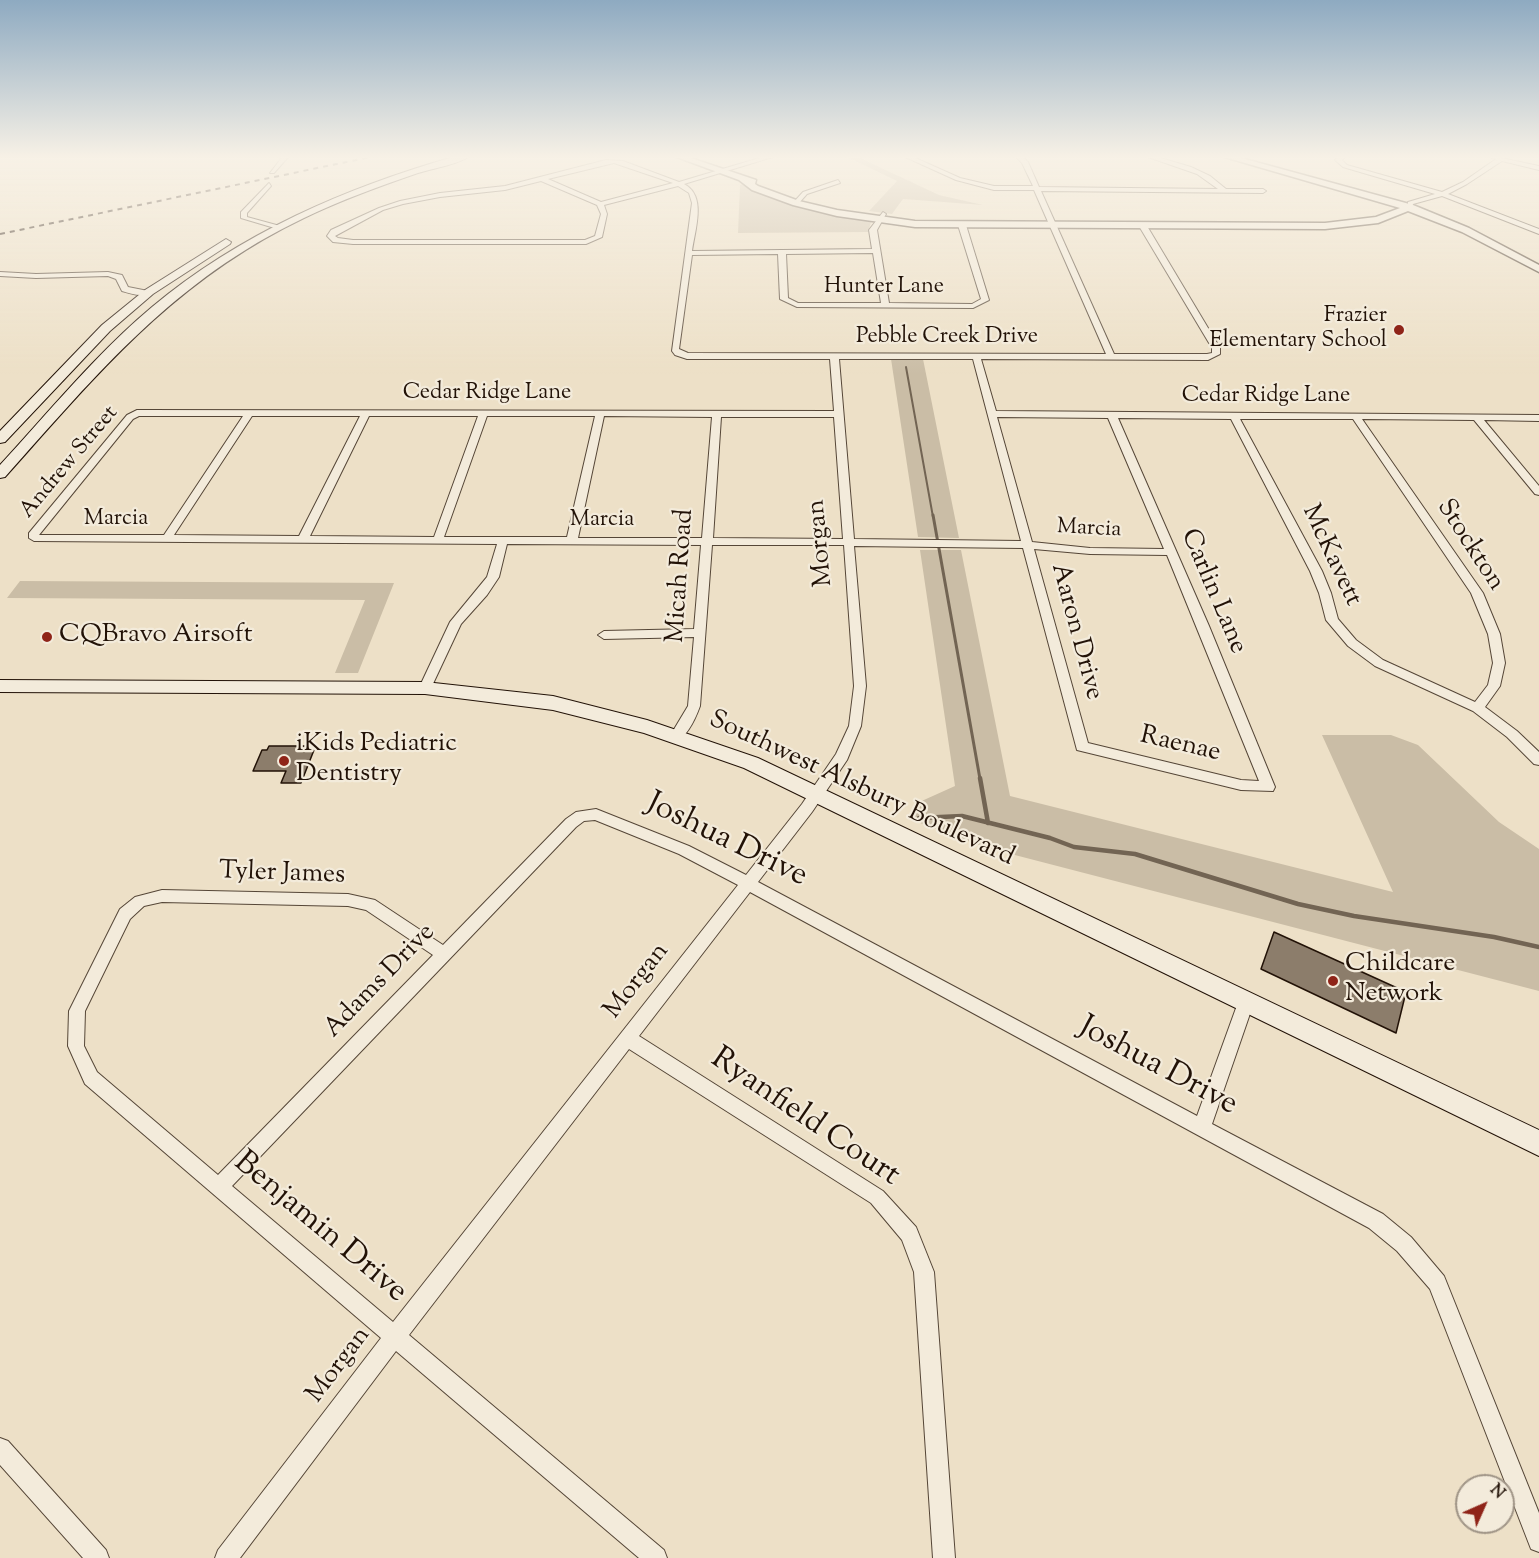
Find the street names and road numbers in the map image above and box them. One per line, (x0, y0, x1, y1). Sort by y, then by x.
street label: Hunter Lane (824, 275, 944, 301)
street label: Pebble Creek Drive (856, 325, 1038, 351)
street label: Cedar Ridge Lane (403, 381, 571, 407)
street label: Cedar Ridge Lane (1182, 384, 1350, 410)
street label: Andrew Street (15, 401, 125, 525)
street label: Stockton (1428, 494, 1510, 598)
street label: Morgan (803, 498, 841, 588)
street label: McKavett (1293, 500, 1367, 612)
street label: Marcia (84, 507, 148, 533)
street label: Marcia (570, 508, 634, 534)
street label: Micah Road (662, 508, 702, 644)
street label: Marcia (1056, 515, 1122, 545)
street label: Carlin Lane (1172, 525, 1252, 659)
street label: Aaron Drive (1042, 560, 1108, 704)
street label: Southwest Alsbury Boulevard (703, 705, 1019, 875)
street label: Raenae (1137, 722, 1223, 770)
street label: Joshua Drive (639, 786, 813, 898)
street label: Tyler James (218, 857, 346, 893)
street label: Adams Drive (319, 919, 443, 1045)
street label: Morgan (599, 938, 677, 1026)
street label: Joshua Drive (1071, 1010, 1243, 1126)
street label: Ryanfield Court (702, 1042, 906, 1196)
street label: Benjamin Drive (224, 1145, 414, 1313)
street label: Morgan (301, 1322, 379, 1410)

